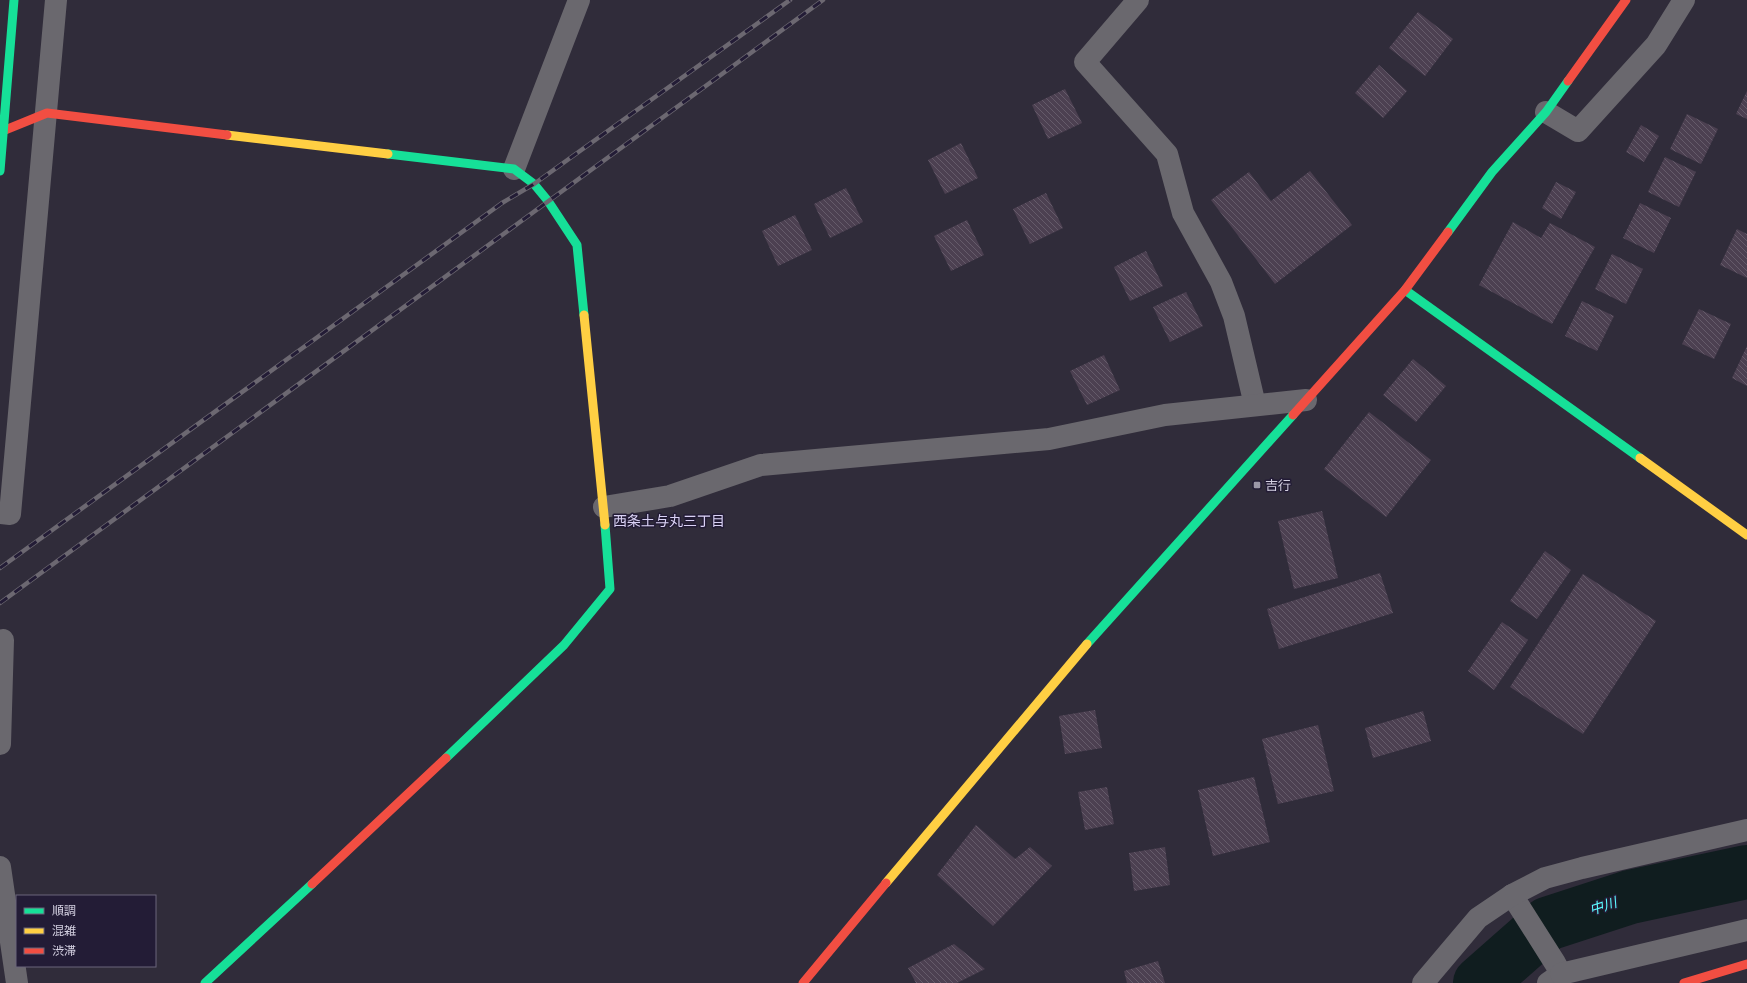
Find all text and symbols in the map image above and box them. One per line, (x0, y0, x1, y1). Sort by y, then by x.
place label: 吉行 (1265, 476, 1291, 494)
marker: 吉行 (1252, 480, 1262, 490)
district label: 西条土与丸三丁目 (613, 511, 725, 530)
water label: 中川 (1587, 892, 1621, 919)
legend (16, 895, 156, 967)
text: 順調 (52, 902, 76, 919)
text: 混雑 (52, 922, 76, 939)
text: 渋滞 (52, 942, 76, 959)

